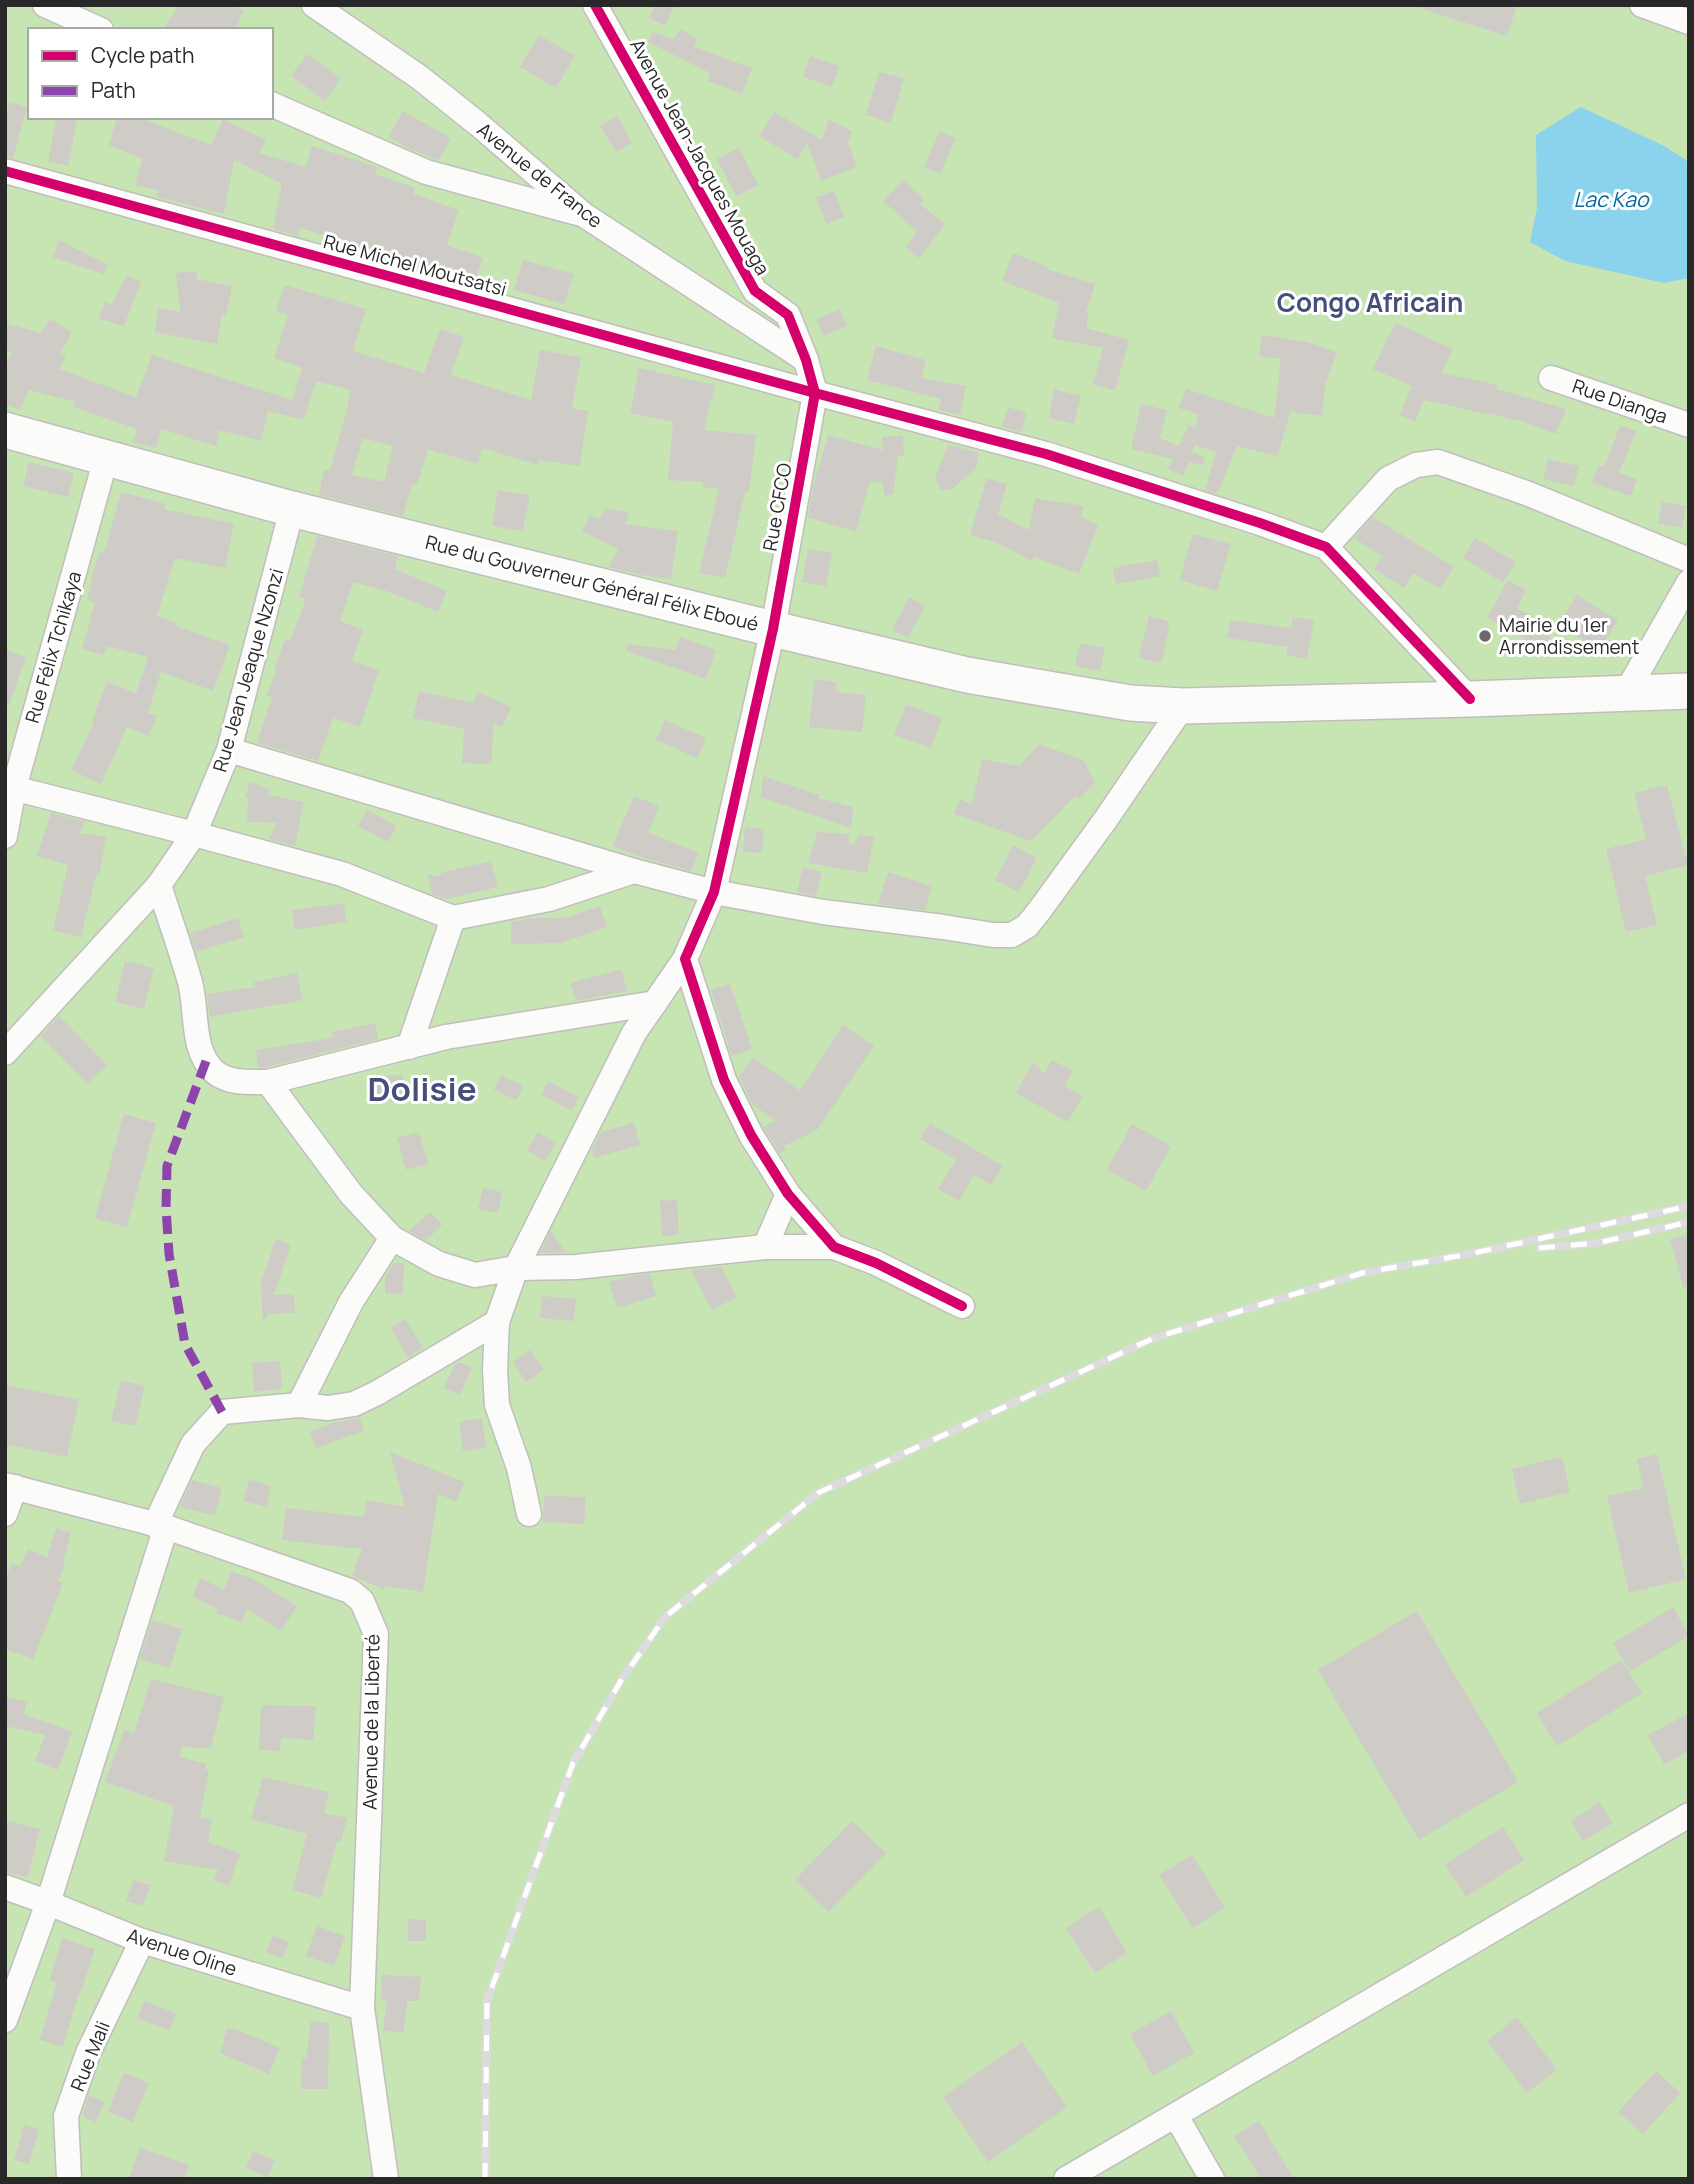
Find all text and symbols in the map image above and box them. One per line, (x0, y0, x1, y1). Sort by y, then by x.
legend (28, 28, 273, 119)
street label: Avenue Jean-Jacques Mouaga (624, 34, 776, 280)
text: Cycle path (91, 41, 194, 69)
text: Path (91, 76, 136, 104)
street label: Avenue de France (472, 116, 608, 234)
water label: Lac Kao (1574, 185, 1650, 213)
street label: Rue Michel Moutsatsi (321, 228, 509, 302)
district label: Congo Africain (1277, 284, 1463, 320)
street label: Rue Dianga (1569, 373, 1671, 429)
street label: Rue CFCO (756, 461, 798, 553)
street label: Rue du Gouverneur Général Félix Eboué (423, 529, 761, 637)
street label: Rue Jean Jeaque Nzonzi (206, 565, 290, 775)
street label: Rue Félix Tchikaya (19, 568, 87, 726)
place label: Mairie du 1er Arrondissement (1499, 612, 1639, 660)
marker: Mairie du 1er Arrondissement (1477, 628, 1493, 644)
district label: Dolisie (367, 1066, 477, 1111)
street label: Avenue de la Liberté (356, 1634, 386, 1810)
street label: Avenue Oline (124, 1922, 240, 1982)
street label: Rue Mali (64, 2017, 116, 2095)

